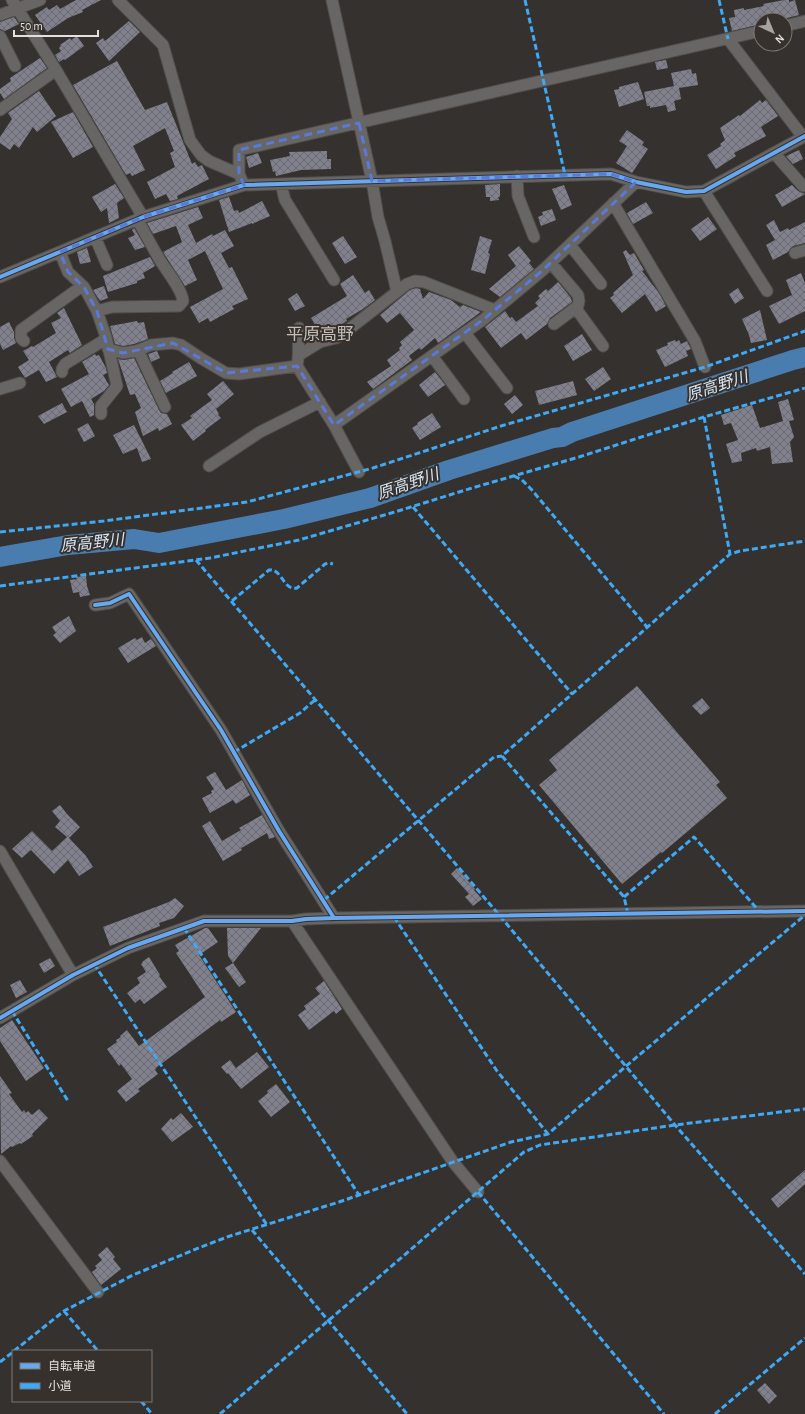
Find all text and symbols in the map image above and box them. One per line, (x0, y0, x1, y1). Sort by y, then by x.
scale bar (14, 12, 98, 38)
north arrow (753, 12, 793, 52)
text: 50 m (20, 20, 43, 32)
text: N (773, 32, 786, 45)
district label: 平原高野 (286, 325, 354, 343)
water label: 原高野川 (684, 367, 752, 403)
water label: 原高野川 (375, 464, 443, 502)
water label: 原高野川 (59, 530, 127, 554)
legend (12, 1350, 152, 1402)
text: 自転車道 (48, 1359, 96, 1372)
text: 小道 (48, 1379, 72, 1392)

